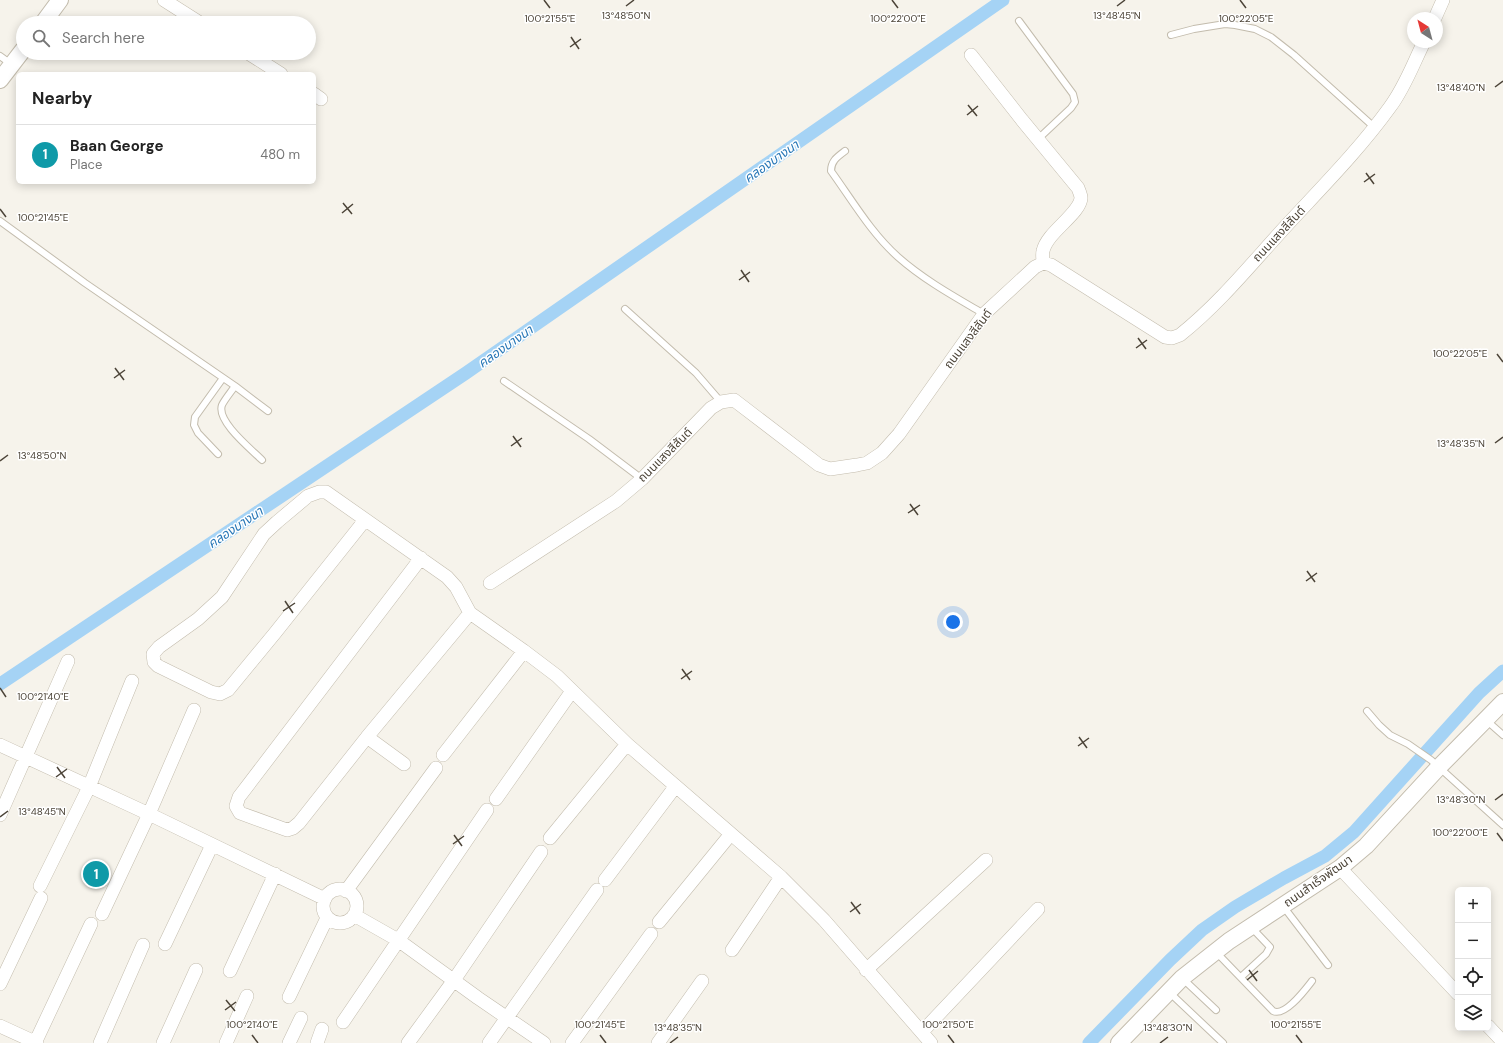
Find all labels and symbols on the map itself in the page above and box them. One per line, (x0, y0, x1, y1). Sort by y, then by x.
text: 13°48'50"N (602, 9, 650, 22)
text: 13°48'45"N (1093, 9, 1141, 22)
text: 100°21'55"E (525, 12, 576, 25)
text: 100°22'00"E (870, 12, 926, 25)
text: 100°22'05"E (1219, 12, 1274, 25)
north arrow (1407, 12, 1443, 48)
text: 13°48'40"N (1437, 81, 1485, 94)
water label: คลองบางนา (741, 136, 803, 187)
street label: ถนนแสงสีสันต์ (1249, 203, 1309, 265)
text: 100°21'45"E (18, 211, 69, 224)
street label: ถนนแสงสีสันต์ (940, 306, 996, 372)
water label: คลองบางนา (475, 321, 537, 372)
text: 100°22'05"E (1433, 347, 1488, 360)
street label: ถนนแสงสีสันต์ (634, 424, 696, 486)
text: 13°48'35"N (1437, 437, 1485, 450)
text: 13°48'50"N (18, 449, 66, 462)
water label: คลองบางนา (204, 502, 267, 552)
your location (943, 612, 963, 632)
text: 100°21'40"E (17, 690, 69, 703)
text: 13°48'30"N (1437, 793, 1485, 806)
text: 13°48'45"N (18, 805, 66, 818)
text: 100°22'00"E (1432, 826, 1488, 839)
street label: ถนนสำเร็จพัฒนา (1280, 851, 1356, 911)
pin: 1 (83, 859, 109, 889)
text: 100°21'40"E (226, 1018, 278, 1031)
text: 100°21'45"E (575, 1018, 626, 1031)
text: 100°21'50"E (922, 1018, 974, 1031)
text: 100°21'55"E (1271, 1018, 1322, 1031)
text: 13°48'35"N (654, 1021, 702, 1034)
text: 13°48'30"N (1144, 1021, 1192, 1034)

